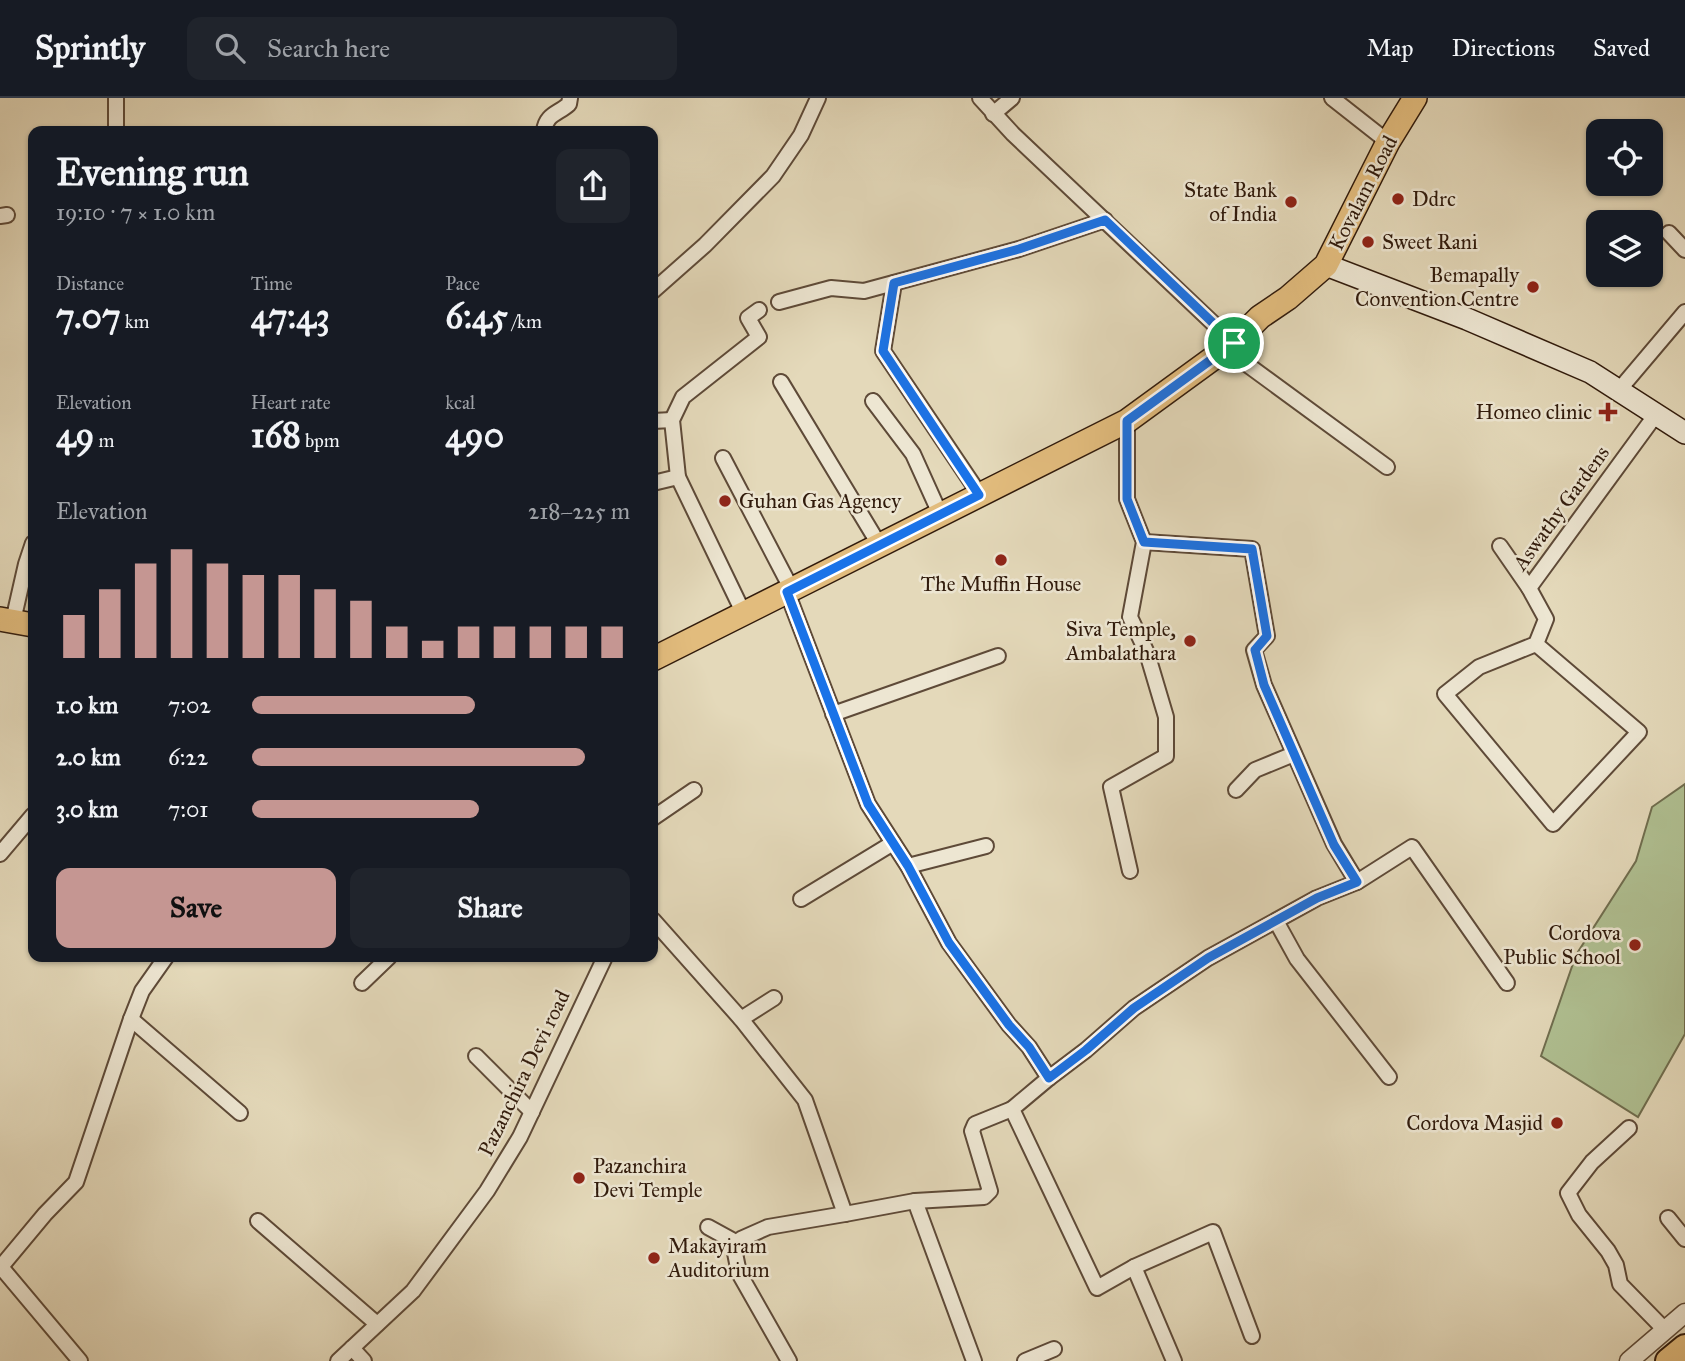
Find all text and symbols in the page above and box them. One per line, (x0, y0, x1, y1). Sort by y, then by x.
search box (187, 17, 677, 80)
text: Sprintly (35, 28, 145, 68)
icon: search (211, 29, 249, 67)
text: Search here (267, 32, 390, 64)
text: Map (1367, 33, 1414, 63)
text: Directions (1452, 33, 1555, 63)
text: Saved (1593, 33, 1650, 63)
map controls (1586, 119, 1663, 287)
button: locate (1586, 119, 1663, 196)
street label: Kovalam Road (1323, 131, 1403, 255)
text: Evening run (56, 149, 249, 195)
button: share (556, 149, 630, 223)
place label: State Bank of India (1184, 177, 1277, 227)
place label: Ddrc (1412, 186, 1456, 212)
marker: Ddrc (1390, 191, 1406, 207)
marker: State Bank of India (1283, 194, 1299, 210)
text: 19:10 · 7 × 1.0 km (56, 198, 215, 226)
button: layers (1586, 210, 1663, 287)
place label: Sweet Rani (1382, 229, 1478, 255)
marker: Sweet Rani (1360, 234, 1376, 250)
place label: Bemapally Convention Centre (1355, 262, 1520, 312)
text: Distance (56, 272, 124, 295)
text: Time (251, 272, 293, 295)
text: Pace (445, 272, 480, 295)
marker: Bemapally Convention Centre (1525, 279, 1541, 295)
text: 7.07 (56, 295, 121, 338)
text: 47:43 (251, 295, 330, 338)
text: 6:45 (445, 295, 508, 338)
text: km (121, 310, 149, 333)
text: /km (508, 310, 542, 333)
pin (1204, 313, 1264, 373)
icon: arrive (1215, 324, 1253, 362)
text: Elevation (56, 391, 131, 414)
text: Heart rate (251, 391, 331, 414)
text: kcal (445, 391, 475, 414)
place label: Homeo clinic (1476, 399, 1592, 425)
marker: Homeo clinic (1598, 402, 1618, 422)
text: 49 (56, 414, 94, 457)
text: 168 (251, 414, 301, 457)
text: 490 (445, 414, 504, 457)
text: m (94, 429, 114, 452)
text: bpm (301, 429, 340, 452)
street label: Aswathy Gardens (1506, 441, 1615, 576)
place label: Guhan Gas Agency (739, 488, 902, 514)
marker: Guhan Gas Agency (717, 493, 733, 509)
text: Elevation (56, 497, 147, 525)
text: 218–225 m (528, 497, 630, 525)
marker: The Muffin House (993, 552, 1009, 568)
place label: The Muffin House (921, 571, 1082, 597)
place label: Siva Temple, Ambalathara (1065, 616, 1176, 666)
marker: Siva Temple, Ambalathara (1182, 633, 1198, 649)
text: 1.0 km (56, 691, 118, 719)
text: 7:02 (168, 691, 211, 719)
text: 2.0 km (56, 743, 121, 771)
text: 6:22 (168, 743, 208, 771)
text: 3.0 km (56, 795, 118, 823)
text: 7:01 (168, 795, 208, 823)
button: Save (56, 868, 336, 948)
button: Share (350, 868, 630, 948)
place label: Cordova Public School (1503, 920, 1621, 970)
marker: Cordova Public School (1627, 937, 1643, 953)
street label: Pazanchira Devi road (473, 985, 576, 1160)
place label: Cordova Masjid (1406, 1110, 1543, 1136)
marker: Cordova Masjid (1549, 1115, 1565, 1131)
place label: Pazanchira Devi Temple (593, 1153, 703, 1203)
marker: Pazanchira Devi Temple (571, 1170, 587, 1186)
place label: Makayiram Auditorium (667, 1233, 770, 1283)
marker: Makayiram Auditorium (646, 1250, 662, 1266)

